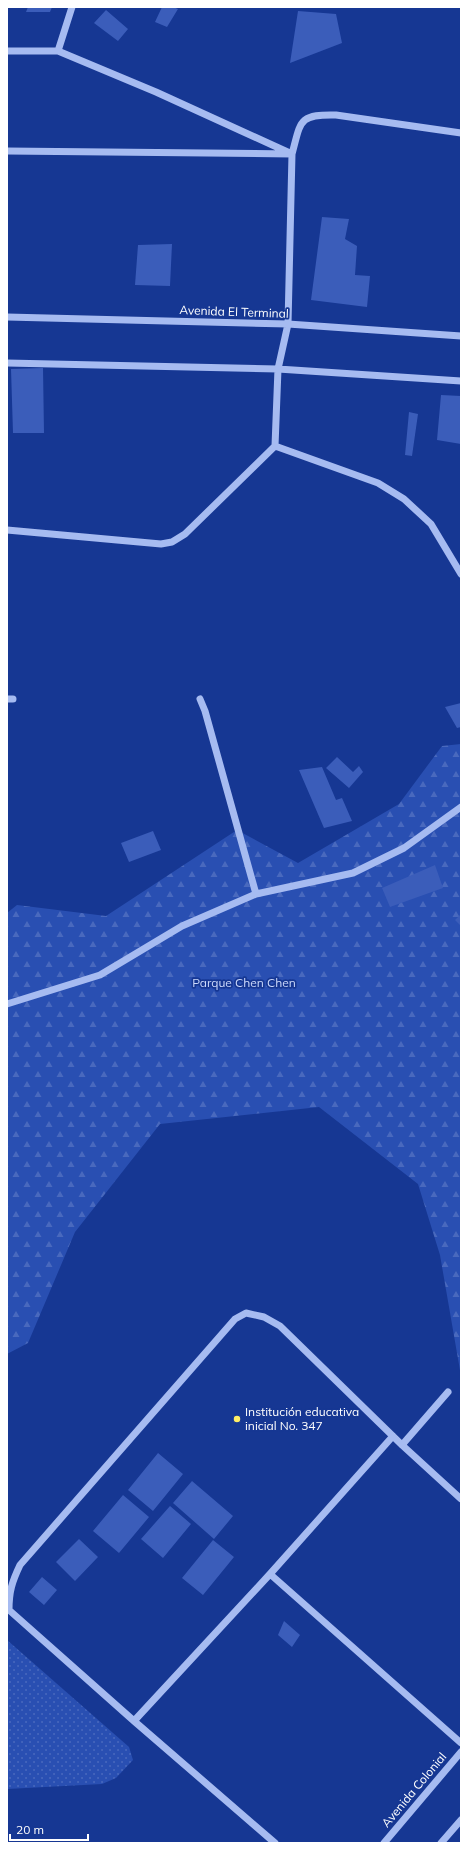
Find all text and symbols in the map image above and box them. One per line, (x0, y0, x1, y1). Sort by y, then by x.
street label: Avenida El Terminal (179, 302, 289, 321)
park label: Parque Chen Chen (192, 975, 296, 990)
place label: Institución educativa inicial No. 347 (245, 1404, 359, 1433)
marker: Institución educativa inicial No. 347 (232, 1414, 242, 1424)
street label: Avenida Colonial (378, 1749, 449, 1830)
scale bar (10, 1816, 88, 1842)
text: 20 m (16, 1822, 44, 1837)

